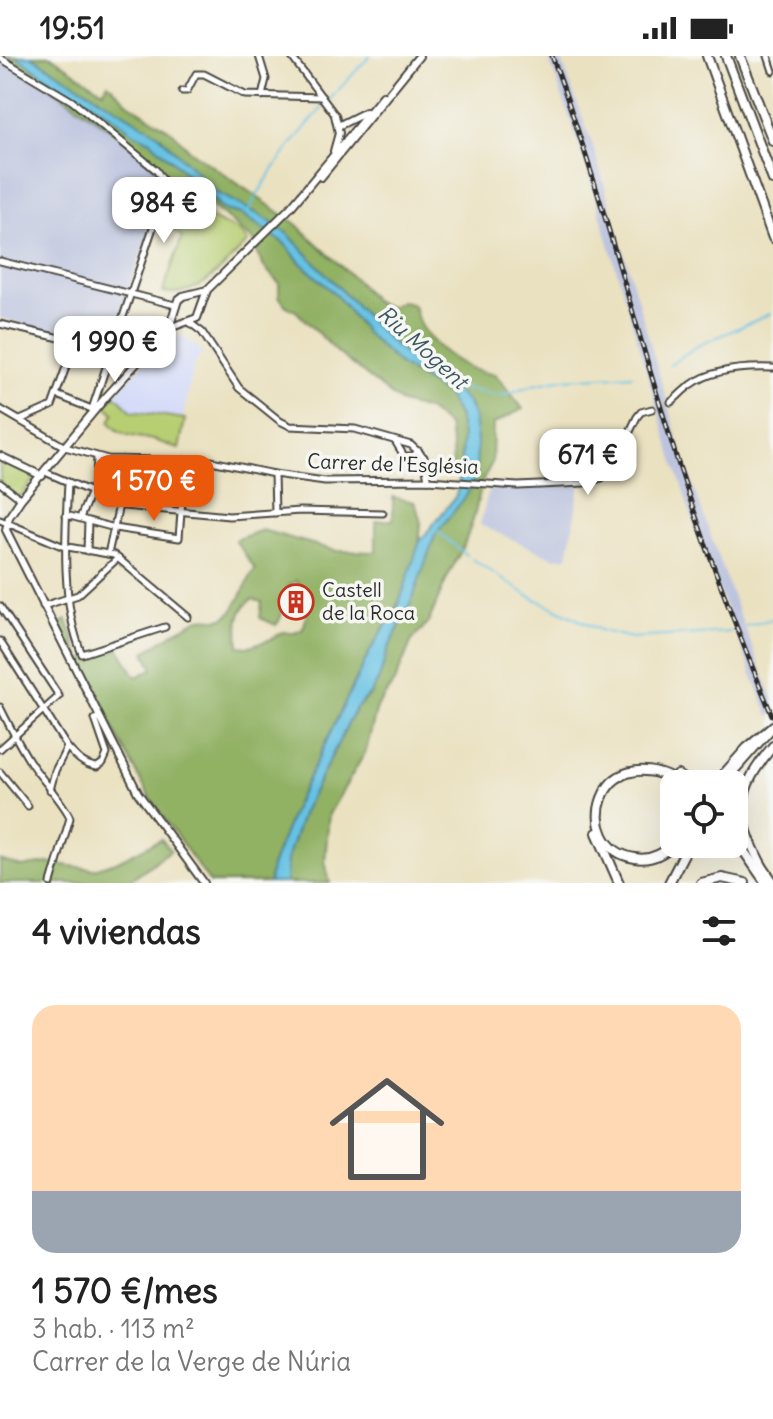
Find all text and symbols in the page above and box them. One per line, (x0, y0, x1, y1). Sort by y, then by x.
text: 19:51 (40, 9, 105, 47)
pin: 984 € (108, 177, 220, 245)
text: 984 € (130, 186, 198, 219)
water label: Riu Mogent (372, 299, 476, 396)
pin: 1 990 € (41, 316, 189, 384)
text: 1 990 € (72, 325, 158, 358)
pin: 671 € (532, 429, 644, 497)
text: 671 € (558, 438, 618, 471)
street label: Carrer de l'Església (307, 448, 479, 479)
pin: 1 570 € (80, 455, 228, 523)
text: 1 570 € (112, 464, 196, 497)
place label: Castell de la Roca (322, 577, 415, 625)
building icon: Castell de la Roca (277, 583, 315, 621)
map controls (660, 770, 748, 858)
button: locate (660, 770, 748, 858)
icon: filters (697, 909, 741, 953)
text: 4 viviendas (32, 910, 201, 953)
icon: home (315, 1057, 459, 1201)
text: 1 570 €/mes (32, 1269, 218, 1312)
text: 3 hab. · 113 m² (32, 1312, 195, 1345)
text: Carrer de la Verge de Núria (32, 1345, 351, 1378)

